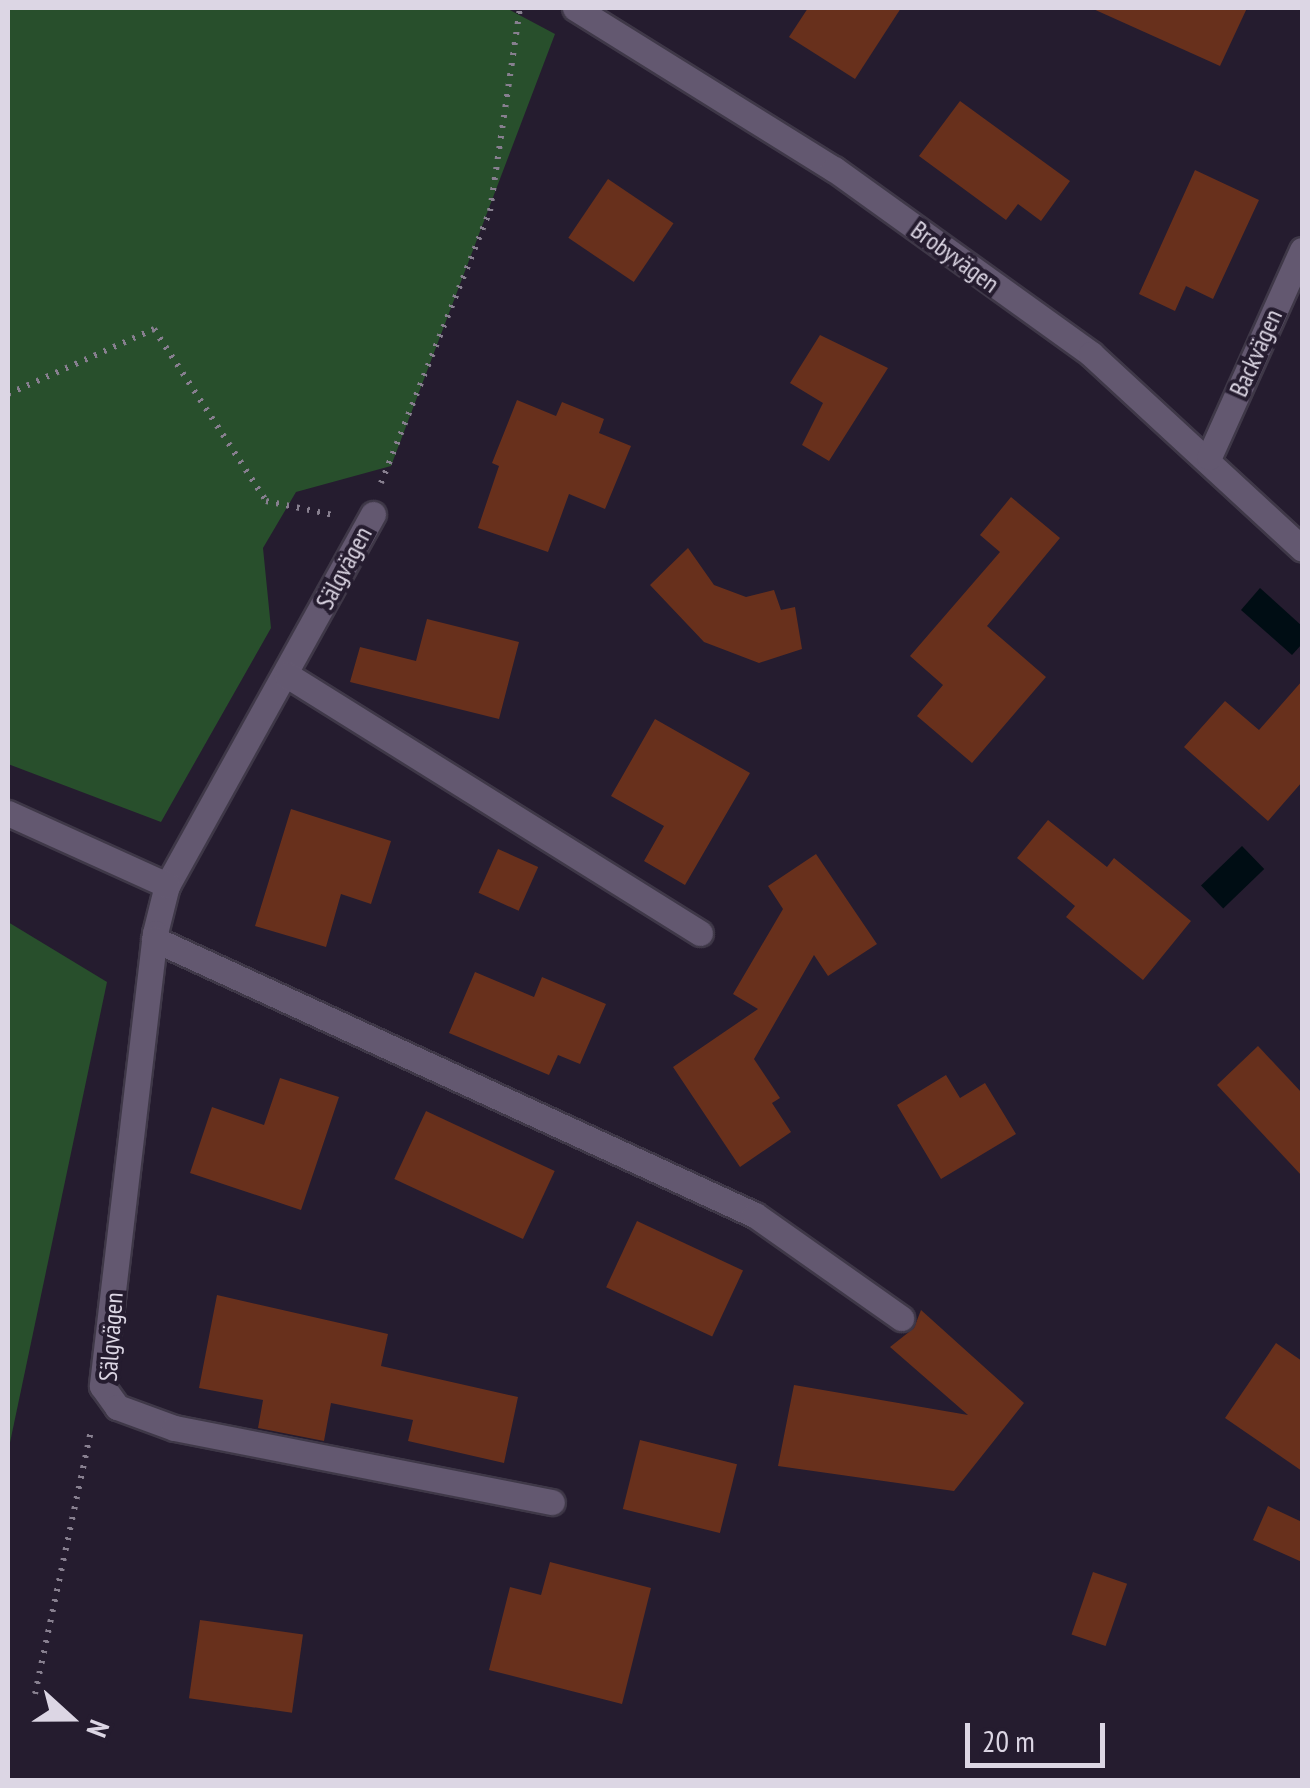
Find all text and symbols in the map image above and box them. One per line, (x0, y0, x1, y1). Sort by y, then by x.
street label: Brobyvägen (905, 215, 1005, 299)
street label: Backvägen (1224, 305, 1288, 401)
street label: Sälgvägen (310, 522, 378, 614)
street label: Sälgvägen (93, 1291, 129, 1383)
north arrow (20, 1668, 120, 1768)
scale bar (970, 1703, 1110, 1765)
text: N (78, 1715, 118, 1743)
text: 20 m (982, 1721, 1035, 1760)

